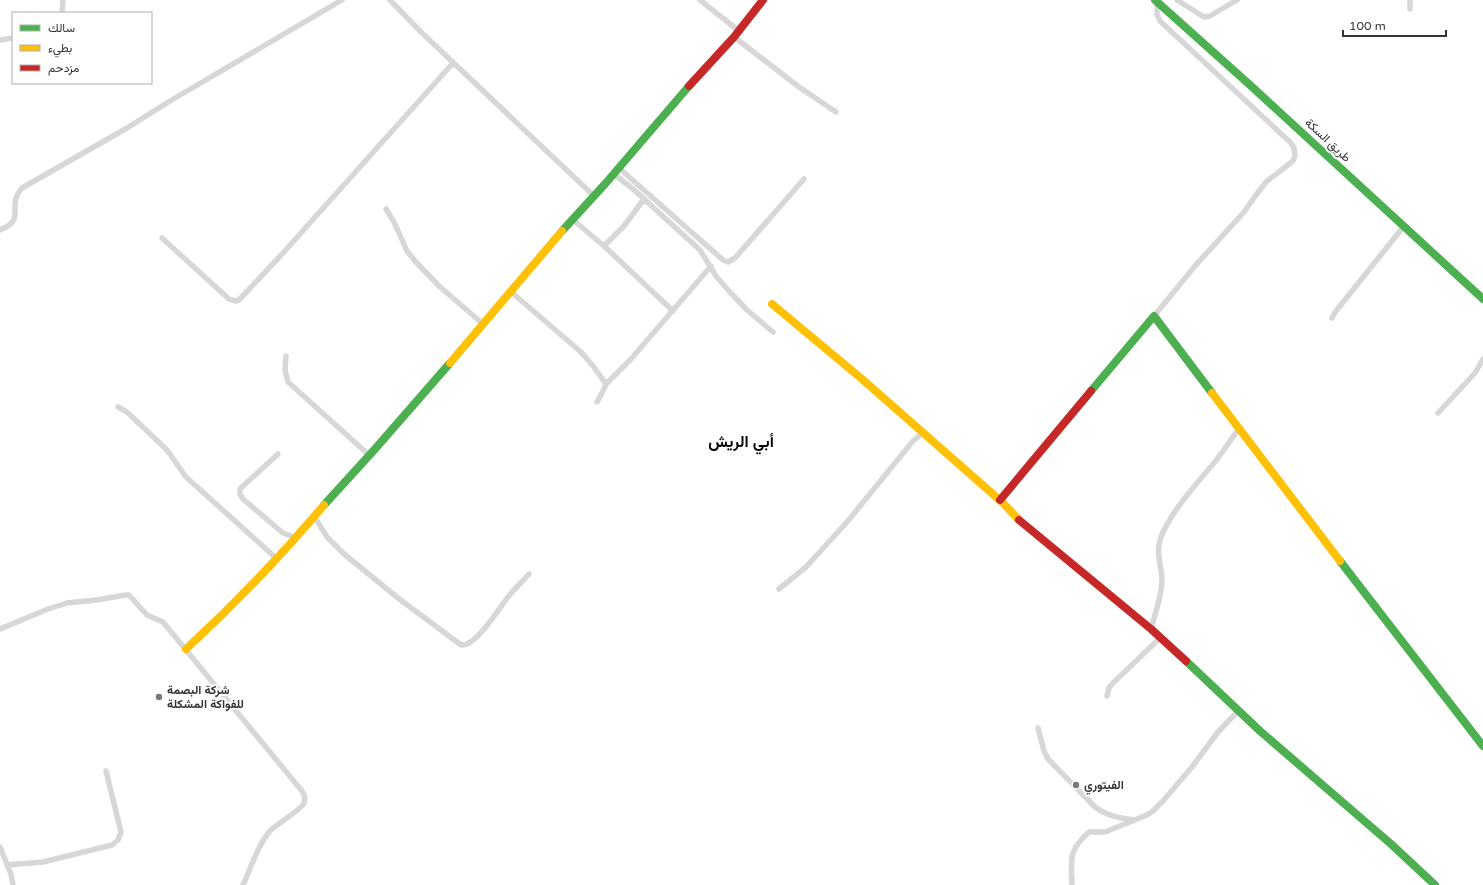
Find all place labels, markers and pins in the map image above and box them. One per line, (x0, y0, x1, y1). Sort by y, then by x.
place label: شركة البصمة للفواكة المشكلة (167, 683, 244, 712)
marker: شركة البصمة للفواكة المشكلة (154, 692, 164, 702)
place label: الفيتوري (1084, 778, 1124, 795)
marker: الفيتوري (1071, 780, 1081, 790)

